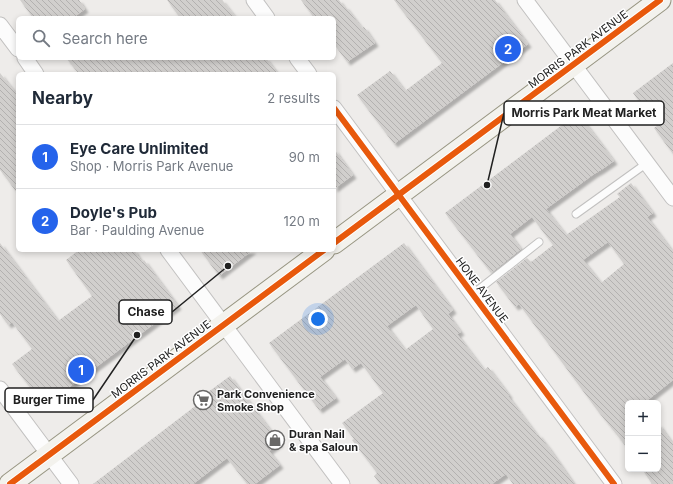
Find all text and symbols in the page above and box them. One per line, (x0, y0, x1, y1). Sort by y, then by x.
street label: MORRIS PARK AVENUE (525, 7, 631, 91)
search box (16, 16, 336, 60)
icon: search (30, 27, 52, 49)
text: Search here (62, 29, 148, 48)
pin: 2 (495, 34, 521, 64)
text: Nearby (32, 88, 93, 108)
text: 2 results (267, 90, 320, 106)
callout: Morris Park Meat Market (504, 101, 664, 125)
text: Morris Park Meat Market (512, 105, 657, 120)
text: Eye Care Unlimited (70, 139, 208, 158)
text: 1 (42, 149, 48, 165)
text: 90 m (289, 149, 320, 165)
text: Shop · Morris Park Avenue (70, 158, 233, 174)
text: Doyle's Pub (70, 203, 157, 222)
text: 2 (41, 213, 49, 229)
text: 120 m (284, 213, 320, 229)
text: Bar · Paulding Avenue (70, 222, 204, 238)
street label: HONE AVENUE (453, 254, 511, 326)
callout: Chase (119, 300, 172, 324)
text: Chase (127, 304, 165, 319)
your location (308, 309, 328, 329)
street label: MORRIS PARK AVENUE (108, 317, 214, 401)
pin: 1 (68, 355, 94, 385)
place label: Park Convenience Smoke Shop (217, 387, 315, 414)
callout: Burger Time (5, 388, 93, 412)
supermarket icon: Park Convenience Smoke Shop (192, 389, 214, 411)
text: Burger Time (13, 392, 85, 407)
map controls (625, 400, 661, 472)
button: + (625, 400, 661, 436)
place label: Duran Nail & spa Saloun (289, 427, 358, 454)
shop icon: Duran Nail & spa Saloun (264, 429, 286, 451)
button: − (625, 436, 661, 472)

